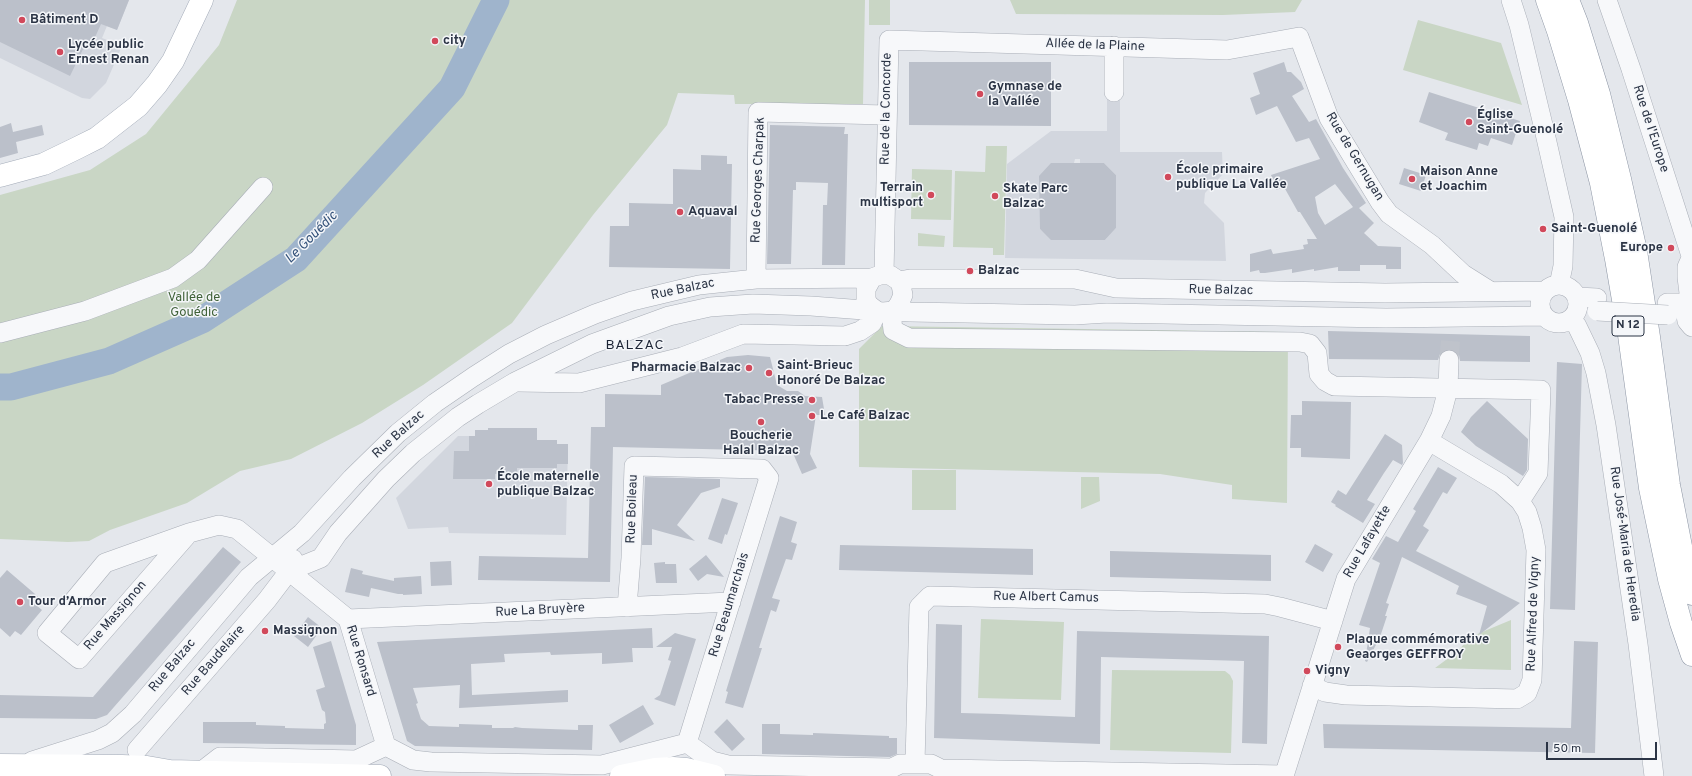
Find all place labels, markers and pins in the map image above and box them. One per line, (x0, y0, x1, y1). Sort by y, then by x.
place label: Bâtiment D (30, 12, 99, 28)
marker: Bâtiment D (17, 15, 27, 25)
place label: city (443, 33, 466, 49)
marker: city (430, 36, 440, 46)
place label: Lycée public Ernest Renan (68, 37, 149, 68)
marker: Lycée public Ernest Renan (55, 47, 65, 57)
place label: Gymnase de la Vallée (988, 79, 1062, 110)
marker: Gymnase de la Vallée (975, 89, 985, 99)
place label: Église Saint-Guenolé (1477, 107, 1563, 138)
marker: Église Saint-Guenolé (1464, 117, 1474, 127)
place label: École primaire publique La Vallée (1176, 162, 1287, 193)
place label: Maison Anne et Joachim (1420, 164, 1498, 195)
marker: École primaire publique La Vallée (1163, 172, 1173, 182)
marker: Maison Anne et Joachim (1407, 174, 1417, 184)
place label: Terrain multisport (860, 180, 923, 211)
place label: Skate Parc Balzac (1003, 181, 1068, 212)
marker: Terrain multisport (926, 190, 936, 200)
marker: Skate Parc Balzac (990, 191, 1000, 201)
place label: Aquaval (688, 204, 738, 220)
marker: Aquaval (675, 207, 685, 217)
place label: Saint-Guenolé (1551, 221, 1637, 237)
marker: Saint-Guenolé (1538, 224, 1548, 234)
place label: Europe (1620, 240, 1663, 256)
marker: Europe (1666, 243, 1676, 253)
place label: Balzac (978, 263, 1020, 279)
marker: Balzac (965, 266, 975, 276)
place label: Saint-Brieuc Honoré De Balzac (777, 358, 885, 389)
place label: Pharmacie Balzac (631, 360, 741, 376)
marker: Pharmacie Balzac (744, 363, 754, 373)
marker: Saint-Brieuc Honoré De Balzac (764, 368, 774, 378)
place label: Tabac Presse (724, 392, 804, 408)
marker: Tabac Presse (807, 395, 817, 405)
place label: Le Café Balzac (820, 408, 910, 424)
marker: Le Café Balzac (807, 411, 817, 421)
marker: Boucherie Halal Balzac (756, 417, 766, 427)
place label: Boucherie Halal Balzac (723, 428, 799, 459)
place label: École maternelle publique Balzac (497, 469, 599, 500)
marker: École maternelle publique Balzac (484, 479, 494, 489)
place label: Tour d’Armor (28, 594, 106, 610)
marker: Tour d’Armor (15, 597, 25, 607)
place label: Massignon (273, 623, 337, 639)
marker: Massignon (260, 626, 270, 636)
place label: Plaque commémorative Geaorges GEFFROY (1346, 632, 1489, 663)
marker: Plaque commémorative Geaorges GEFFROY (1333, 642, 1343, 652)
place label: Vigny (1315, 663, 1350, 679)
marker: Vigny (1302, 666, 1312, 676)

